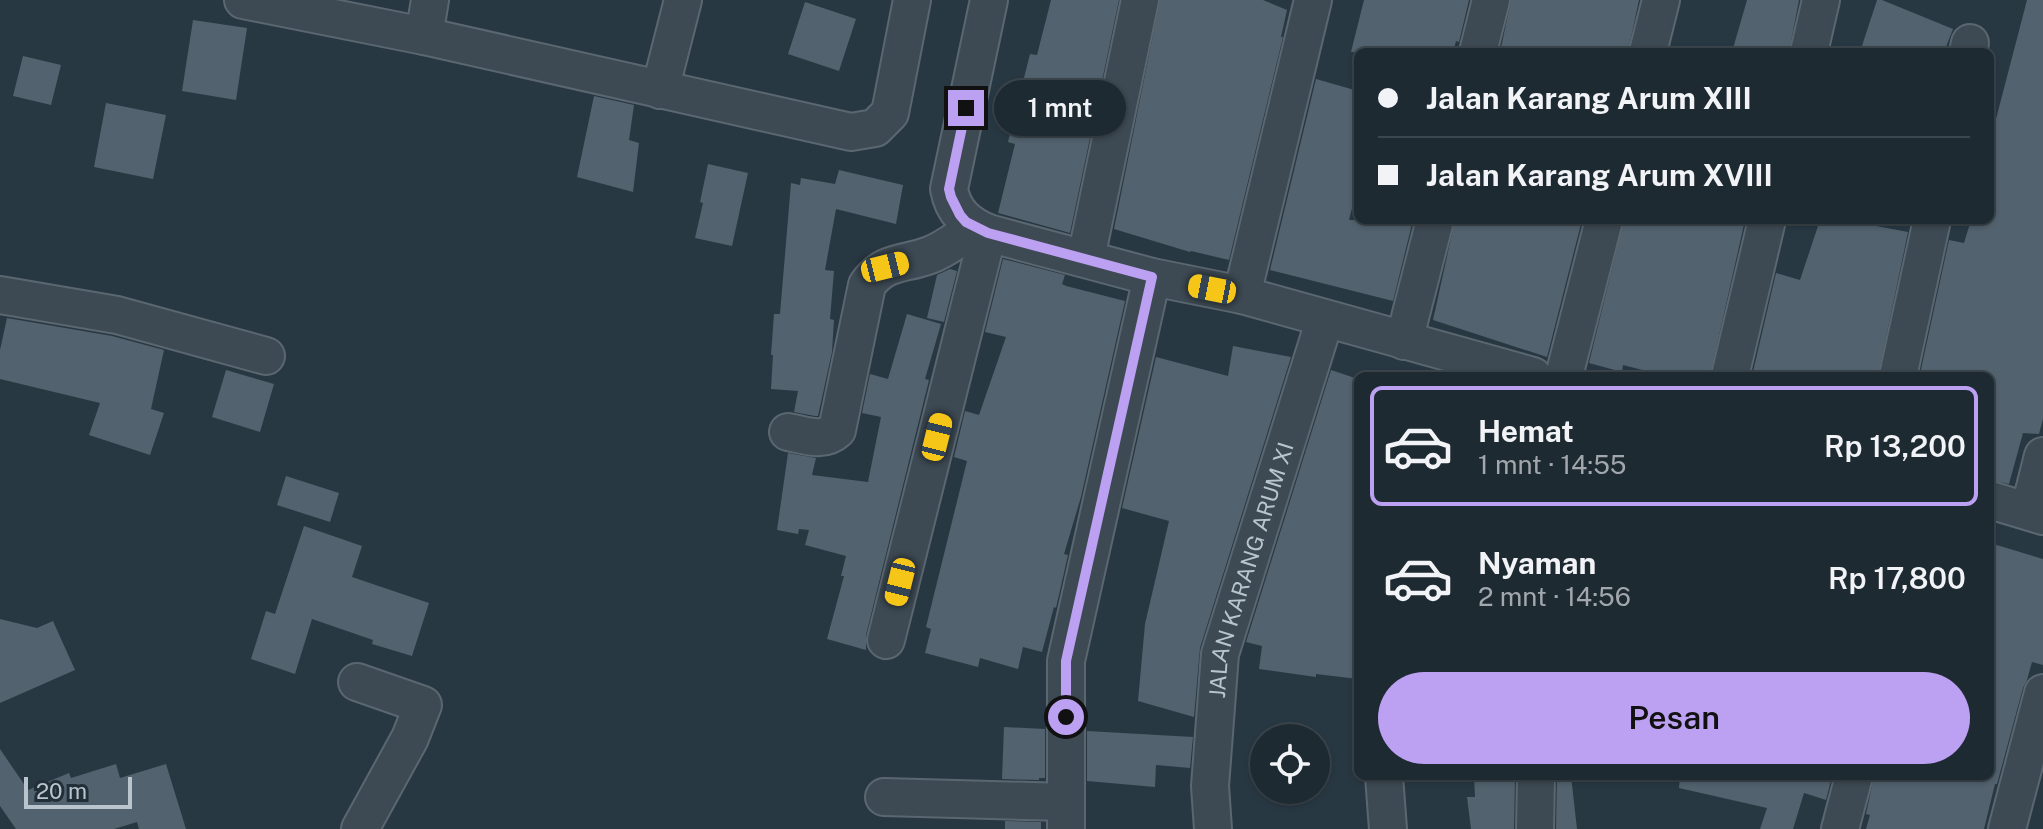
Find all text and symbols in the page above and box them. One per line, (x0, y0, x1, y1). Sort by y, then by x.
callout: 1 mnt (994, 80, 1126, 136)
text: Jalan Karang Arum XIII (1426, 80, 1752, 116)
route end (948, 90, 984, 126)
text: 1 mnt (1027, 92, 1093, 123)
text: Jalan Karang Arum XVIII (1426, 157, 1773, 193)
car (859, 250, 911, 284)
car (1186, 273, 1238, 305)
icon: car (1382, 410, 1454, 482)
car (920, 411, 954, 463)
text: Hemat (1478, 413, 1574, 449)
text: Rp 13,200 (1824, 428, 1966, 464)
street label: JALAN KARANG ARUM XI (1204, 439, 1299, 699)
text: 1 mnt · 14:55 (1478, 449, 1626, 480)
icon: car (1382, 542, 1454, 614)
text: Nyaman (1478, 545, 1596, 581)
car (883, 556, 917, 608)
text: Rp 17,800 (1828, 560, 1966, 596)
text: 2 mnt · 14:56 (1478, 581, 1631, 612)
button: Pesan (1378, 672, 1970, 764)
route start (1048, 699, 1084, 735)
map controls (1250, 724, 1330, 804)
button: locate (1250, 724, 1330, 804)
scale bar (24, 773, 132, 809)
text: 20 m (36, 778, 87, 804)

